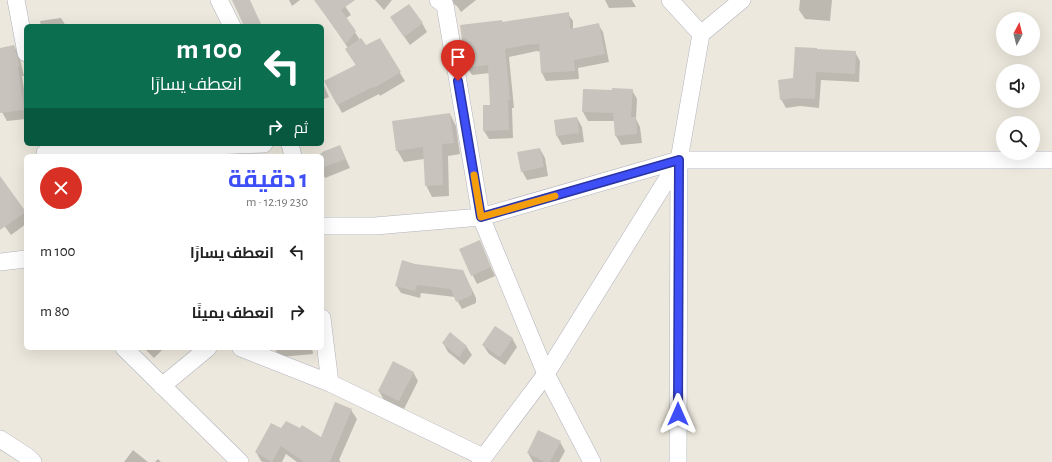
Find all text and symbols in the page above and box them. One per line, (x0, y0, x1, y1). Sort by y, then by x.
north arrow (996, 12, 1040, 56)
map controls (996, 12, 1040, 160)
text: 100 m (176, 36, 242, 64)
icon: left (256, 40, 308, 92)
pin (441, 40, 475, 81)
icon: arrive (447, 46, 469, 68)
button: sound (996, 64, 1040, 108)
text: انعطف يسارًا (150, 76, 242, 94)
icon: right (264, 116, 286, 138)
button: search (996, 116, 1040, 160)
text: ثم (294, 121, 308, 136)
button: close (40, 167, 82, 209)
text: 1 دقيقة (228, 168, 308, 192)
text: 230 m · 12:19 (246, 196, 308, 209)
icon: left (286, 241, 308, 263)
text: 100 m (40, 244, 76, 259)
text: انعطف يسارًا (190, 246, 274, 261)
icon: right (286, 301, 308, 323)
text: 80 m (40, 304, 70, 319)
text: انعطف يمينًا (192, 306, 274, 321)
position arrow (657, 393, 699, 435)

